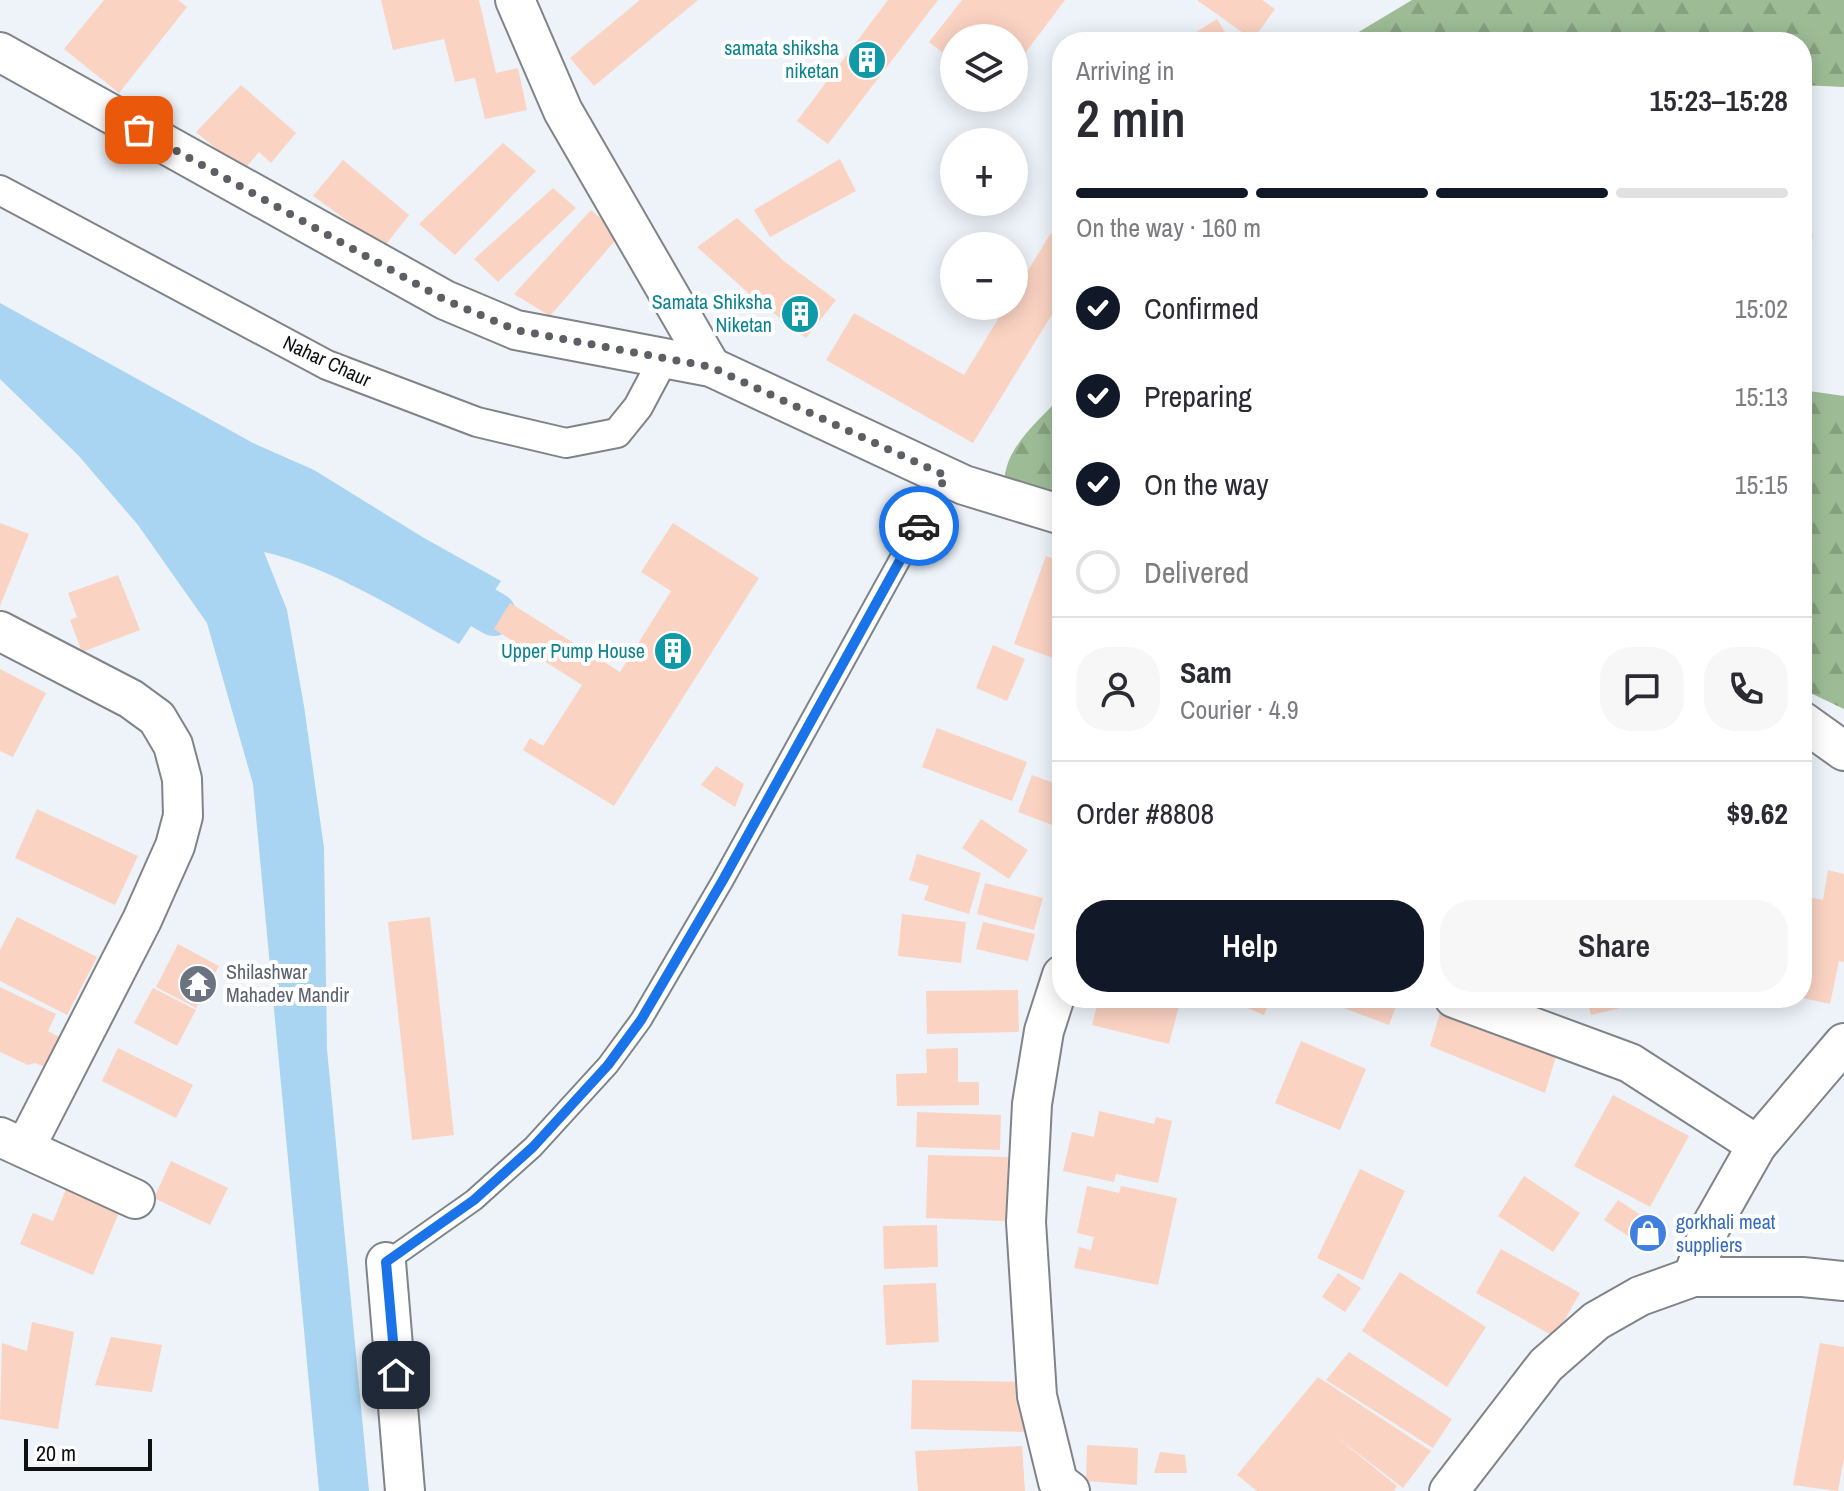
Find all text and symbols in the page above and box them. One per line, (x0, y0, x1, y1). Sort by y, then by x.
map controls (940, 24, 1028, 320)
button: layers (940, 24, 1028, 112)
place label: samata shiksha niketan (724, 34, 839, 84)
building icon: samata shiksha niketan (846, 39, 888, 81)
text: Arriving in (1076, 53, 1174, 88)
text: 15:23–15:28 (1649, 80, 1788, 120)
text: 2 min (1076, 83, 1186, 153)
pin (105, 96, 173, 164)
icon: bag (117, 108, 161, 152)
button: + (940, 128, 1028, 216)
text: On the way · 160 m (1076, 210, 1261, 245)
button: − (940, 232, 1028, 320)
icon: check (1076, 286, 1120, 330)
place label: Samata Shiksha Niketan (652, 288, 772, 338)
text: Confirmed (1144, 288, 1259, 328)
text: 15:02 (1735, 291, 1788, 326)
building icon: Samata Shiksha Niketan (779, 293, 821, 335)
street label: Nahar Chaur (279, 328, 376, 393)
icon: check (1076, 374, 1120, 418)
text: Preparing (1144, 376, 1252, 416)
text: 15:13 (1735, 379, 1788, 414)
icon: check (1076, 462, 1120, 506)
text: On the way (1144, 464, 1268, 504)
text: 15:15 (1735, 467, 1788, 502)
courier (879, 486, 959, 566)
icon: car (897, 504, 941, 548)
text: Delivered (1144, 552, 1249, 592)
building icon: Upper Pump House (652, 630, 694, 672)
place label: Upper Pump House (501, 637, 645, 664)
button: person (1076, 647, 1160, 731)
button: chat (1600, 647, 1684, 731)
button: phone (1704, 647, 1788, 731)
text: Sam (1180, 652, 1232, 692)
text: Courier · 4.9 (1180, 692, 1299, 727)
text: Order #8808 (1076, 793, 1214, 833)
text: $9.62 (1726, 793, 1788, 833)
button: Help (1076, 900, 1424, 992)
button: Share (1440, 900, 1788, 992)
place label: Shilashwar Mahadev Mandir (226, 958, 350, 1008)
temple icon: Shilashwar Mahadev Mandir (177, 963, 219, 1005)
place label: gorkhali meat suppliers (1676, 1208, 1776, 1258)
shop icon: gorkhali meat suppliers (1627, 1212, 1669, 1254)
pin (362, 1341, 430, 1409)
icon: home (374, 1353, 418, 1397)
scale bar (24, 1435, 152, 1471)
text: 20 m (36, 1438, 76, 1468)

